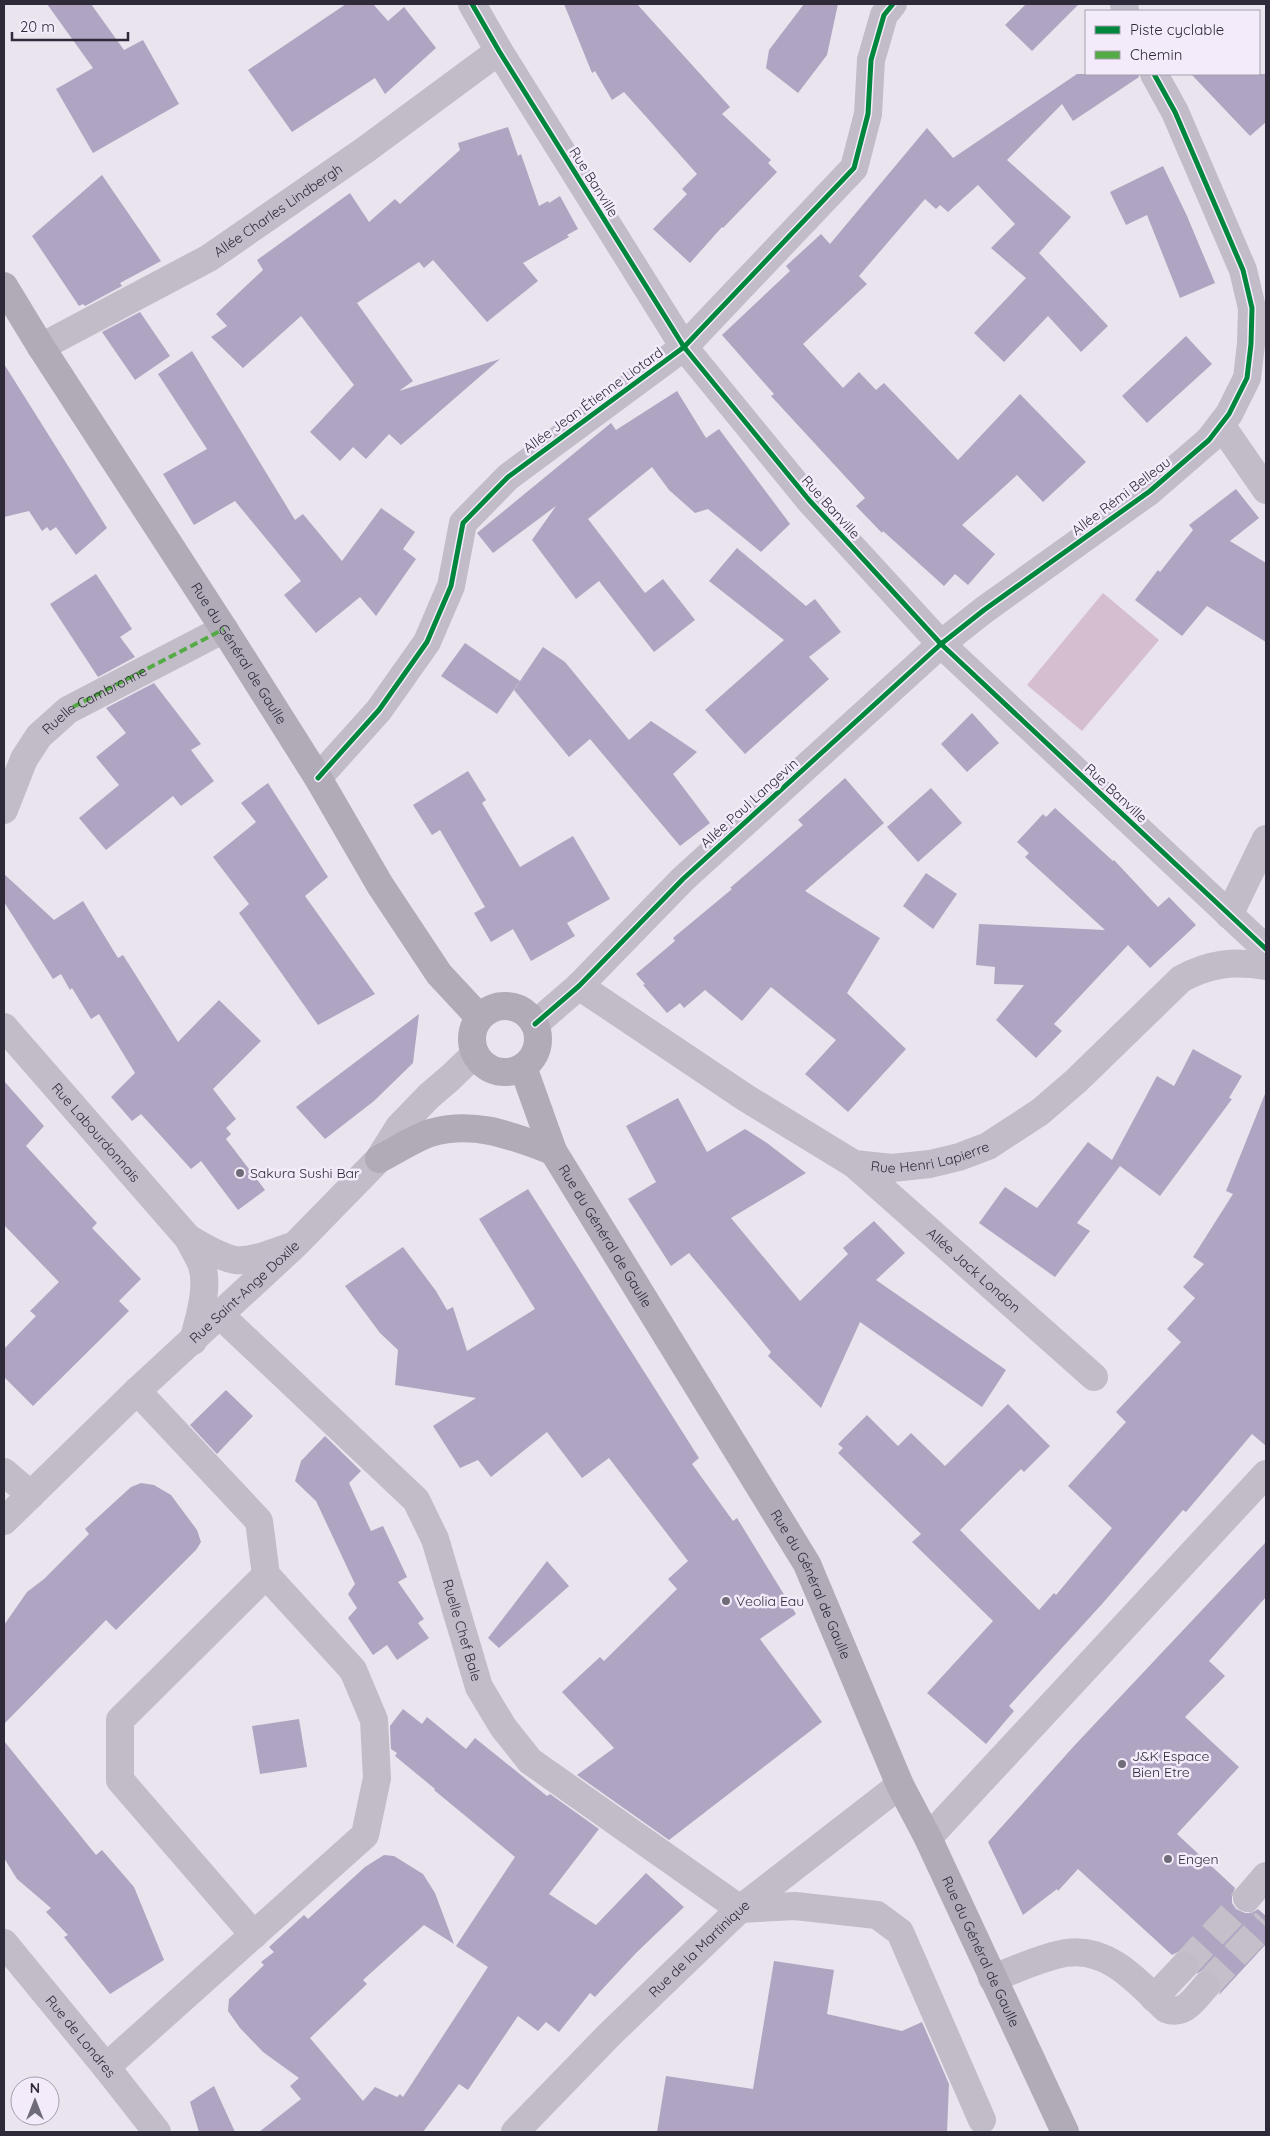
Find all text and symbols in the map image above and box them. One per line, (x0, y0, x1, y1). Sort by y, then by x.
scale bar (12, 10, 129, 42)
legend (1085, 10, 1260, 75)
text: 20 m (20, 17, 55, 36)
text: Piste cyclable (1130, 20, 1224, 39)
text: Chemin (1130, 45, 1182, 64)
street label: Rue Banville (565, 144, 623, 220)
street label: Allée Charles Lindbergh (210, 159, 346, 261)
street label: Allée Jean Étienne Liotard (520, 343, 666, 457)
street label: Allée Rémi Belleau (1068, 453, 1174, 539)
street label: Rue Banville (798, 472, 864, 543)
street label: Rue du Général de Gaulle (187, 579, 291, 728)
street label: Ruelle Cambronne (38, 662, 150, 738)
street label: Allée Paul Langevin (696, 754, 802, 852)
street label: Rue Banville (1081, 759, 1151, 827)
street label: Rue Labourdonnais (48, 1079, 144, 1186)
street label: Rue Henri Lapierre (870, 1137, 992, 1177)
street label: Rue du Général de Gaulle (554, 1161, 656, 1311)
place label: Sakura Sushi Bar (250, 1164, 360, 1182)
marker: Sakura Sushi Bar (234, 1167, 246, 1179)
street label: Allée Jack London (923, 1224, 1024, 1317)
street label: Rue Saint-Ange Doxile (186, 1237, 303, 1347)
street label: Rue du Général de Gaulle (767, 1506, 855, 1662)
street label: Ruelle Chef Bale (438, 1577, 486, 1683)
place label: Veolia Eau (736, 1592, 804, 1610)
marker: Veolia Eau (720, 1595, 732, 1607)
place label: J&K Espace Bien Etre (1132, 1747, 1210, 1781)
marker: J&K Espace Bien Etre (1116, 1758, 1128, 1770)
place label: Engen (1178, 1850, 1219, 1868)
marker: Engen (1162, 1853, 1174, 1865)
street label: Rue du Général de Gaulle (938, 1873, 1024, 2030)
street label: Rue de la Martinique (645, 1896, 753, 2001)
street label: Rue de Londres (42, 1992, 120, 2081)
north arrow (10, 2076, 60, 2126)
text: N (30, 2079, 40, 2097)

